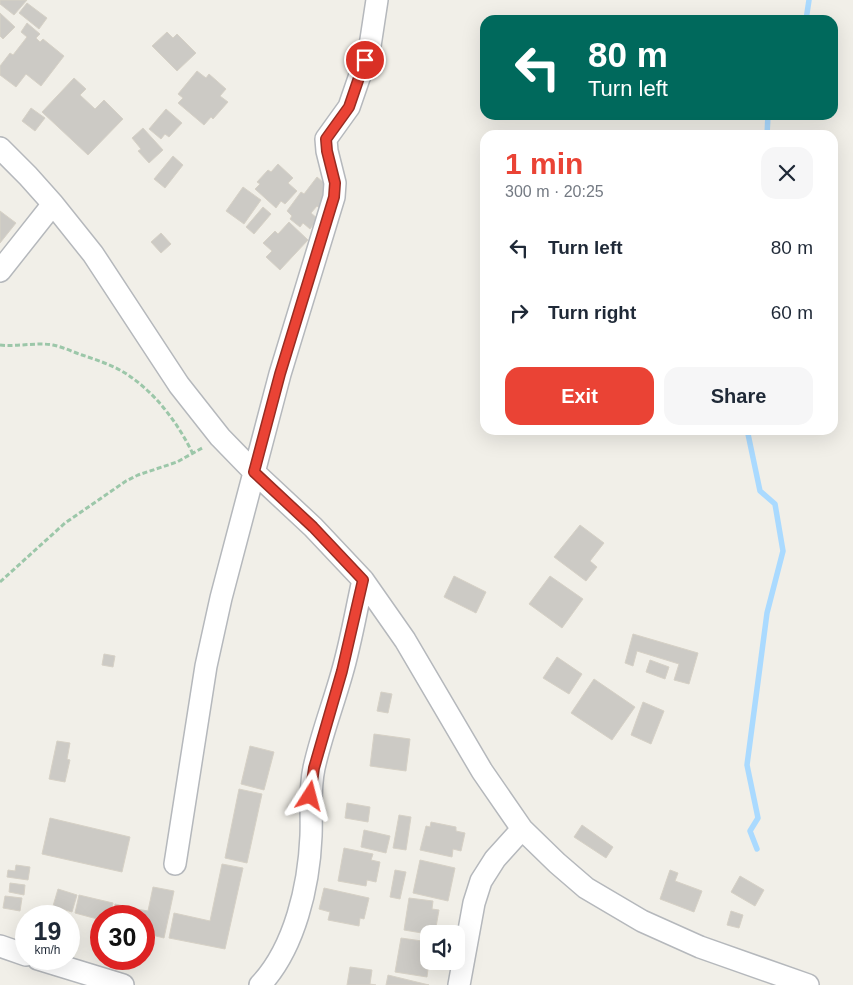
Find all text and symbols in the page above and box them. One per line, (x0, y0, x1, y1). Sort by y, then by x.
icon: left (505, 35, 570, 100)
text: 80 m (588, 35, 668, 74)
pin (344, 39, 386, 81)
icon: arrive (351, 46, 379, 74)
text: Turn left (588, 76, 668, 101)
text: 1 min (505, 147, 583, 180)
button: close (761, 147, 813, 199)
text: 300 m · 20:25 (505, 183, 604, 200)
icon: left (505, 234, 533, 262)
text: Turn left (548, 237, 623, 258)
text: 80 m (771, 237, 813, 258)
icon: right (505, 299, 533, 327)
text: Turn right (548, 302, 636, 323)
text: 60 m (771, 302, 813, 323)
button: Exit (505, 367, 654, 425)
button: Share (664, 367, 813, 425)
position arrow (283, 769, 335, 821)
speed limit sign: 30 (90, 905, 155, 970)
text: 19 (34, 917, 61, 945)
map controls (420, 925, 465, 970)
button: sound (420, 925, 465, 970)
text: km/h (34, 943, 61, 957)

